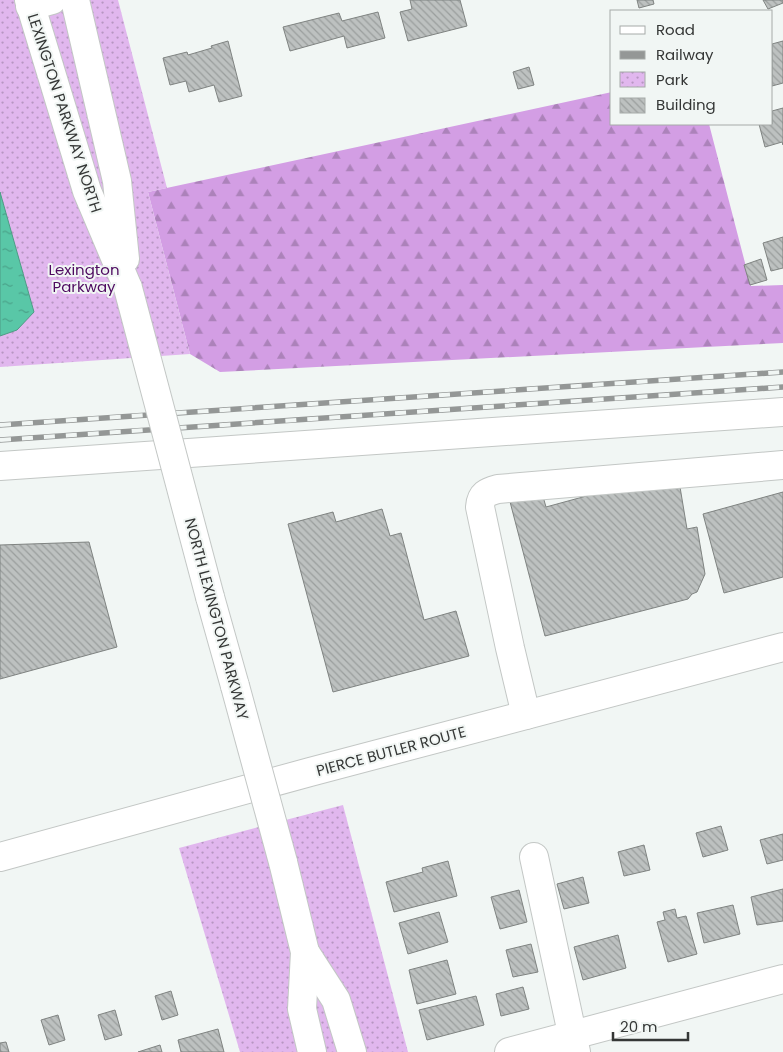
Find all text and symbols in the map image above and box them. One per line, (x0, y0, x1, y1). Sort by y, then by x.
legend (610, 10, 773, 125)
street label: LEXINGTON PARKWAY NORTH (23, 11, 107, 215)
text: Road (656, 19, 695, 40)
text: Railway (656, 44, 714, 65)
text: Park (656, 69, 688, 90)
text: Building (656, 94, 716, 115)
park label: Lexington Parkway (48, 259, 120, 297)
street label: NORTH LEXINGTON PARKWAY (180, 516, 254, 723)
street label: PIERCE BUTLER ROUTE (314, 721, 468, 781)
scale bar (613, 1010, 688, 1042)
text: 20 m (620, 1016, 658, 1037)

